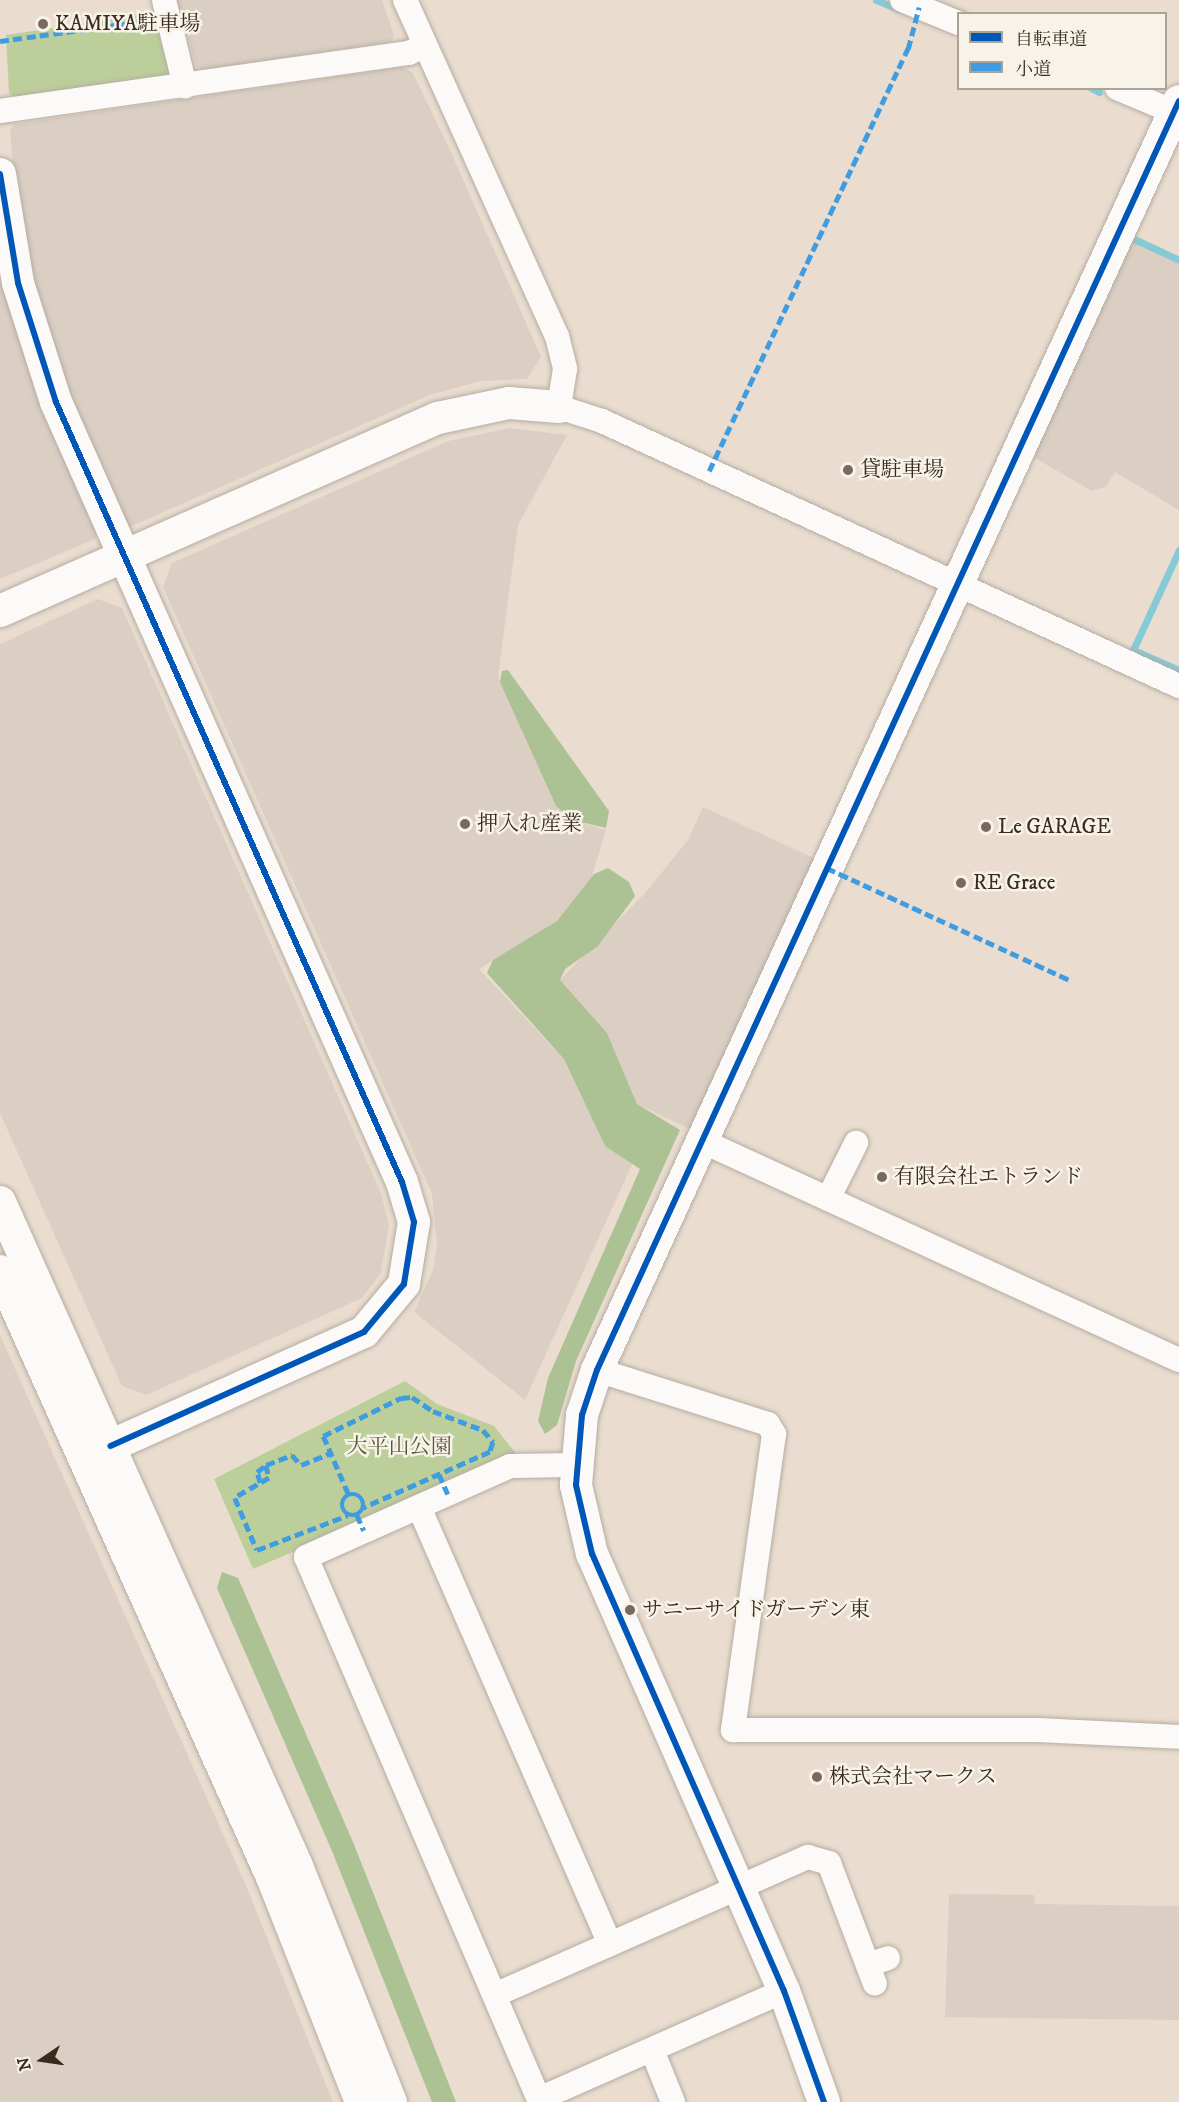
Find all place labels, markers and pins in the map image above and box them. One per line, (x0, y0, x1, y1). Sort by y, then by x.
place label: KAMIYA駐車場 (55, 11, 200, 37)
marker: KAMIYA駐車場 (36, 17, 50, 31)
place label: 貸駐車場 (860, 457, 944, 483)
marker: 貸駐車場 (841, 463, 855, 477)
place label: 押入れ産業 (477, 811, 582, 837)
place label: Le GARAGE (998, 814, 1111, 840)
marker: 押入れ産業 (458, 817, 472, 831)
marker: Le GARAGE (979, 820, 993, 834)
place label: RE Grace (973, 870, 1055, 896)
marker: RE Grace (954, 876, 968, 890)
place label: 有限会社エトランド (894, 1164, 1083, 1190)
marker: 有限会社エトランド (875, 1170, 889, 1184)
place label: サニーサイドガーデン東 (642, 1597, 873, 1623)
marker: サニーサイドガーデン東 (623, 1603, 637, 1617)
place label: 株式会社マークス (829, 1764, 997, 1790)
marker: 株式会社マークス (810, 1770, 824, 1784)

